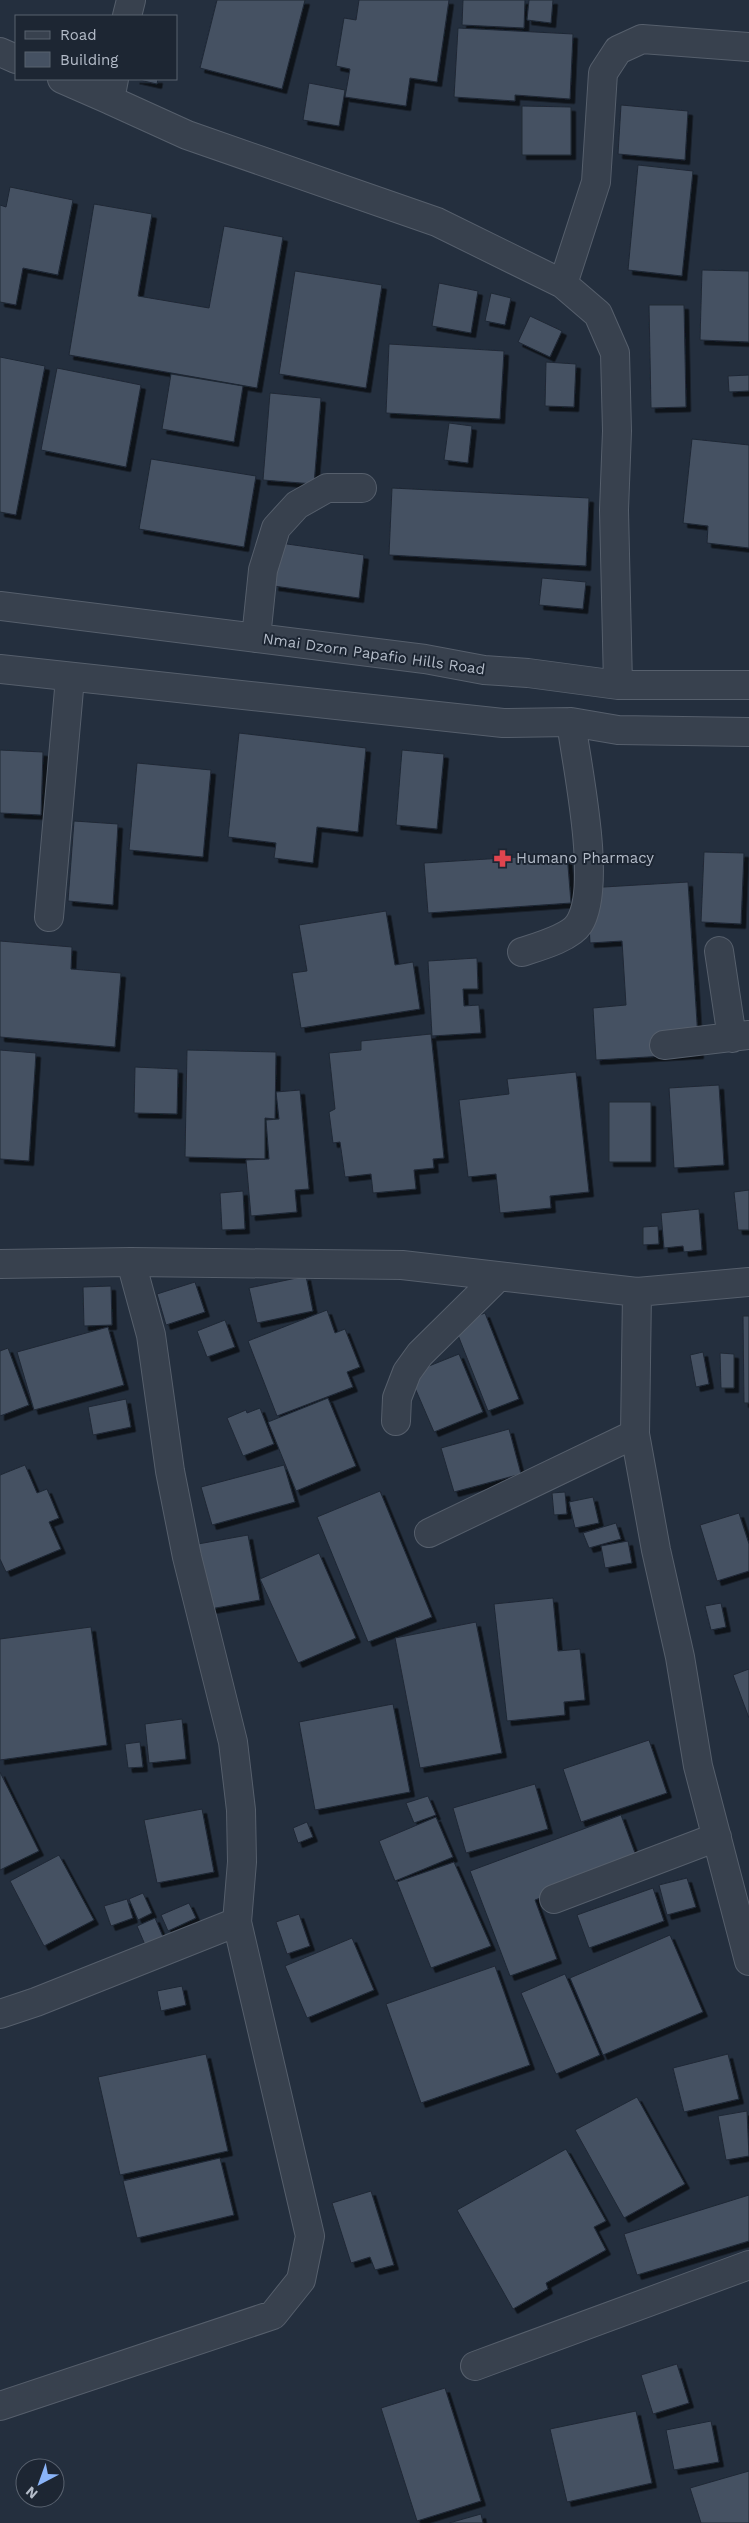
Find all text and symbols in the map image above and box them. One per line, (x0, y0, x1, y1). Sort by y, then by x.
legend (15, 15, 178, 80)
text: Road (60, 26, 97, 44)
text: Building (60, 51, 118, 69)
street label: Nmai Dzorn Papafio Hills Road (262, 629, 486, 679)
pharmacy icon: Humano Pharmacy (492, 848, 512, 868)
place label: Humano Pharmacy (516, 849, 654, 867)
north arrow (15, 2458, 65, 2508)
text: N (22, 2483, 41, 2502)

